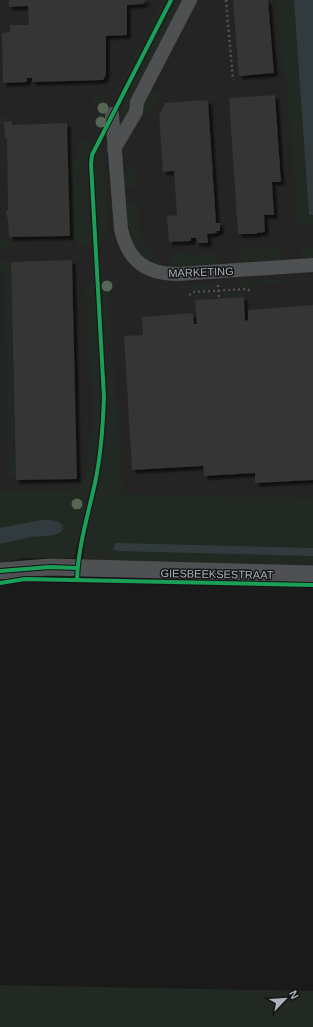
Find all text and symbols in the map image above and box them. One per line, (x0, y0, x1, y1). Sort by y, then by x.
street label: MARKETING (168, 265, 234, 279)
street label: GIESBEEKSESTRAAT (160, 567, 274, 581)
north arrow (265, 979, 305, 1019)
text: N (287, 989, 301, 1001)

